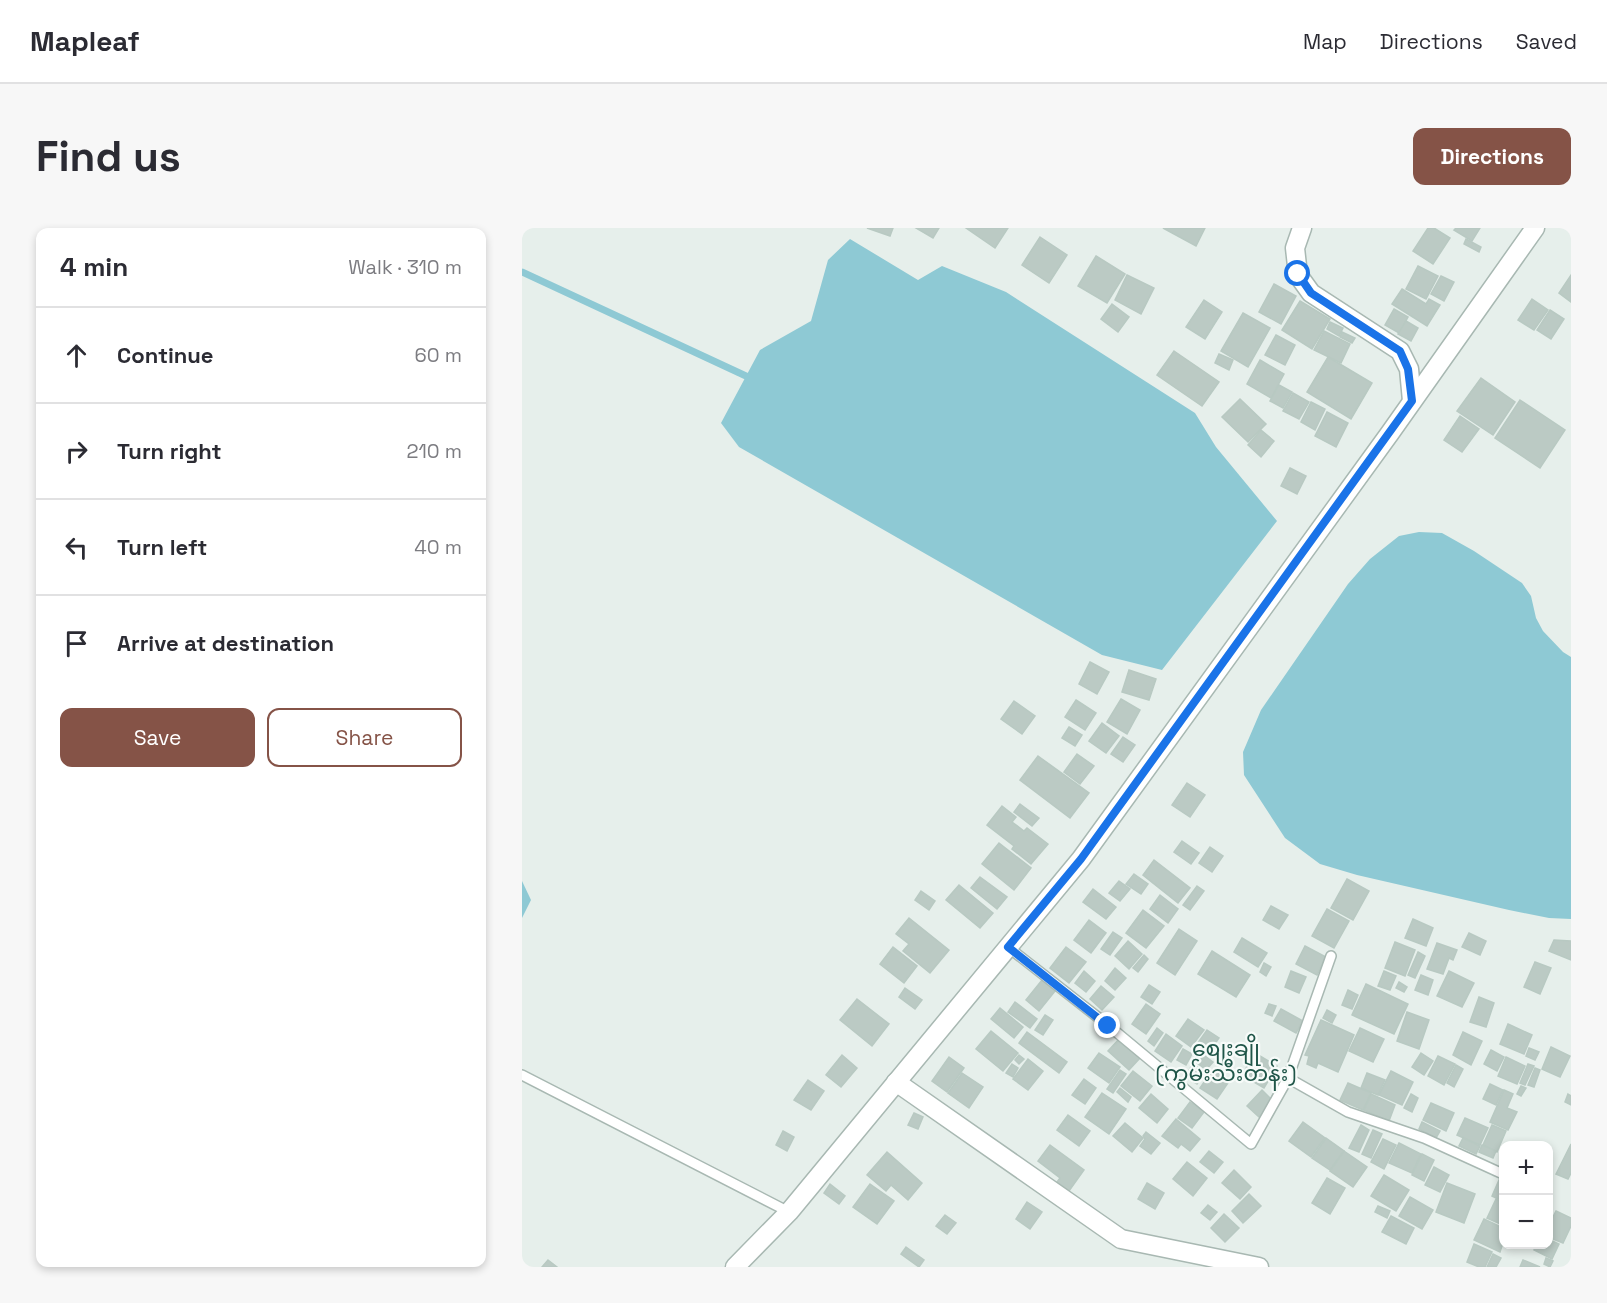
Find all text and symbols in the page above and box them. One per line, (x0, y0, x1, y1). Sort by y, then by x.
text: Mapleaf (30, 23, 140, 59)
text: Map (1303, 28, 1347, 55)
text: Directions (1380, 28, 1483, 55)
text: Saved (1516, 28, 1577, 55)
button: Directions (1413, 128, 1571, 185)
text: Find us (36, 130, 181, 183)
text: 4 min (60, 250, 128, 284)
text: Walk · 310 m (348, 254, 462, 280)
route start (1284, 260, 1310, 286)
icon: ahead (60, 339, 93, 372)
text: Continue (117, 341, 213, 369)
text: 60 m (415, 342, 462, 368)
icon: right (60, 435, 93, 468)
text: Turn right (117, 437, 222, 465)
text: 210 m (406, 438, 462, 464)
icon: left (60, 531, 93, 564)
text: Turn left (117, 533, 207, 561)
text: 40 m (414, 534, 462, 560)
icon: arrive (60, 627, 93, 660)
text: Arrive at destination (117, 629, 334, 657)
button: Save (60, 708, 255, 767)
button: Share (267, 708, 462, 767)
route end (1094, 1012, 1120, 1038)
district label: စျေးချို (ကွမ်းသီးတန်း) (1155, 1033, 1297, 1091)
map controls (1499, 1141, 1553, 1249)
button: + (1499, 1141, 1553, 1195)
button: − (1499, 1195, 1553, 1249)

